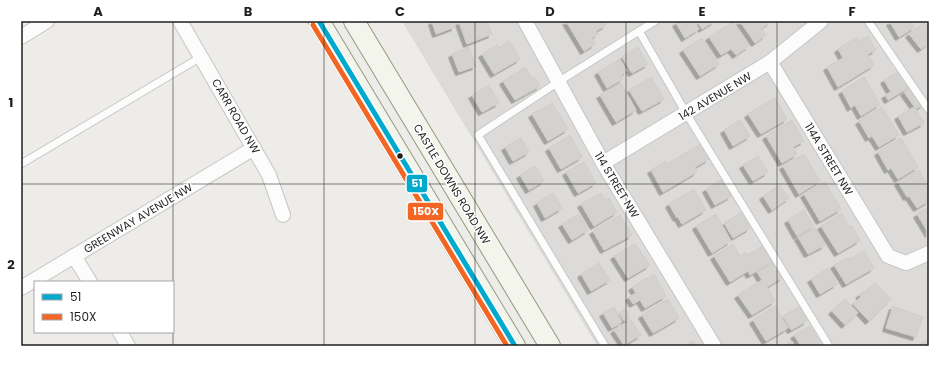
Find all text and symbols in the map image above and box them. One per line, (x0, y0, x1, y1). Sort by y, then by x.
text: A (93, 2, 103, 21)
text: B (244, 2, 253, 21)
text: C (395, 2, 405, 21)
text: D (545, 2, 555, 21)
text: E (698, 2, 706, 21)
text: F (848, 2, 856, 21)
street label: 142 AVENUE NW (676, 68, 755, 124)
street label: CARR ROAD NW (208, 76, 264, 157)
text: 1 (9, 93, 13, 112)
street label: 114A STREET NW (801, 120, 857, 199)
street label: CASTLE DOWNS ROAD NW (410, 121, 494, 247)
street label: 114 STREET NW (591, 149, 643, 221)
unlabelled marker (395, 151, 405, 161)
line badge: 51 (406, 174, 428, 193)
text: 51 (411, 175, 423, 191)
street label: GREENWAY AVENUE NW (81, 179, 196, 257)
line badge: 150X (407, 202, 444, 221)
text: 150X (413, 203, 439, 219)
text: 2 (7, 255, 15, 274)
legend (34, 281, 174, 333)
text: 51 (70, 288, 81, 305)
text: 150X (70, 308, 96, 325)

